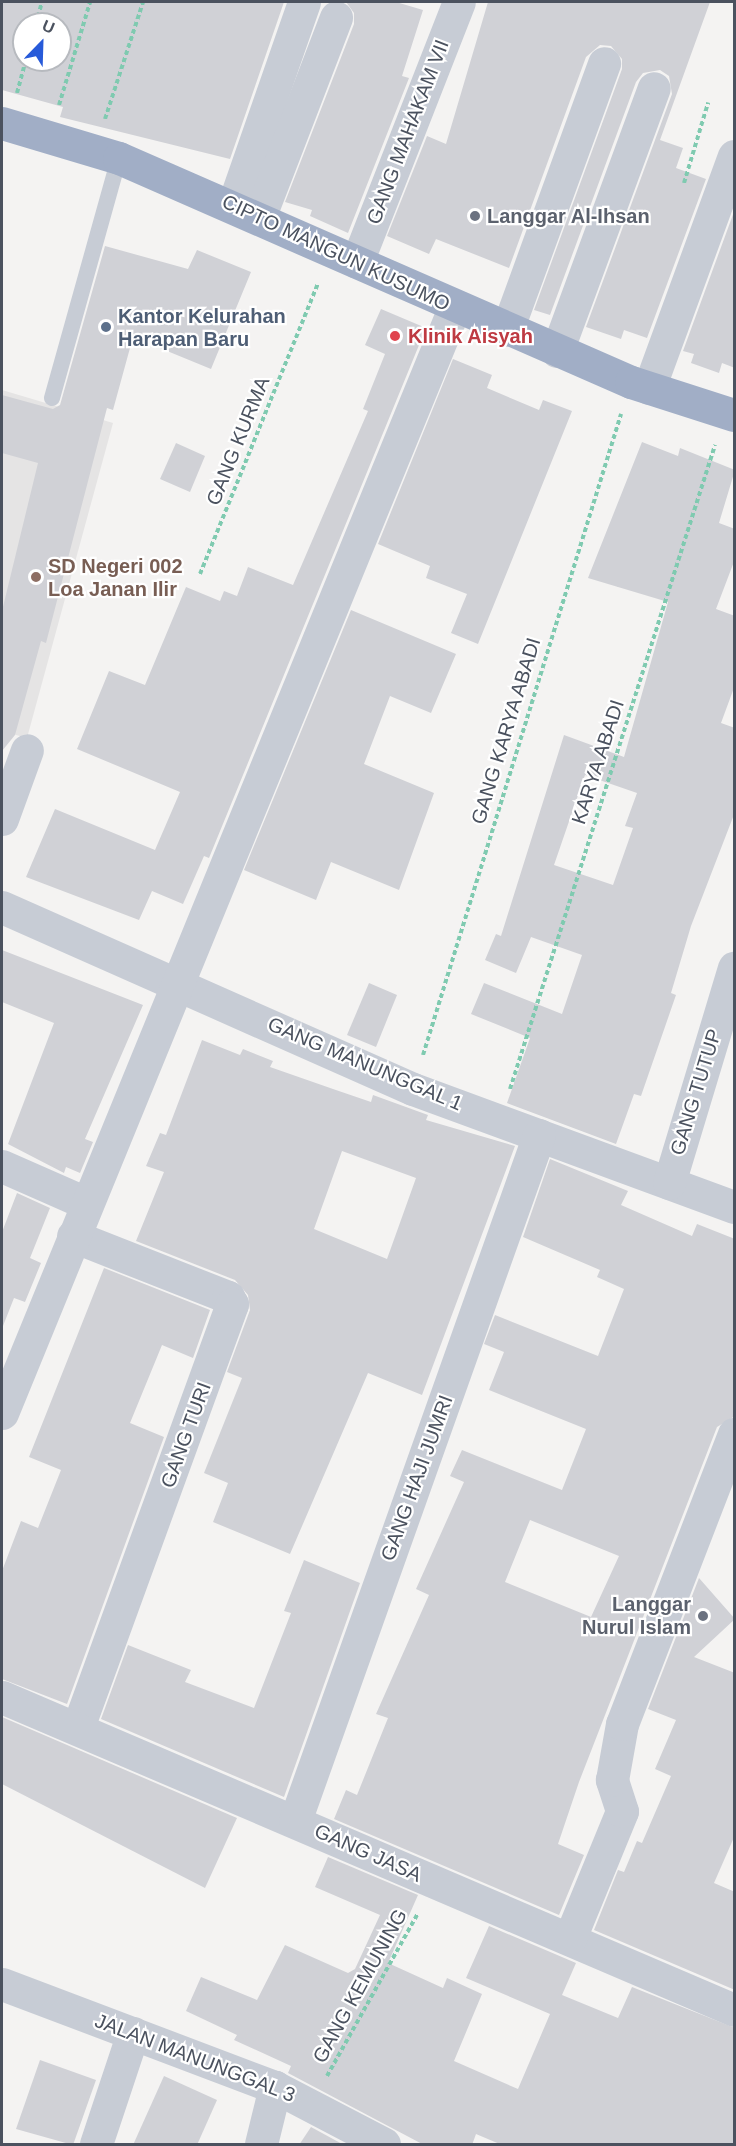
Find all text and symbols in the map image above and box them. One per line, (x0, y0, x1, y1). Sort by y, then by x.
north arrow (12, 12, 72, 72)
text: U (40, 17, 57, 37)
street label: GANG MAHAKAM VII (362, 36, 454, 228)
street label: CIPTO MANGUN KUSUMO (218, 190, 454, 316)
place label: Langgar Al-Ihsan (487, 204, 650, 228)
marker: Langgar Al-Ihsan (468, 209, 482, 223)
place label: Kantor Kelurahan Harapan Baru (118, 304, 286, 351)
marker: Kantor Kelurahan Harapan Baru (99, 320, 113, 334)
place label: Klinik Aisyah (408, 324, 534, 348)
marker: Klinik Aisyah (386, 327, 404, 345)
street label: GANG KURMA (201, 373, 275, 509)
place label: SD Negeri 002 Loa Janan Ilir (48, 554, 183, 601)
marker: SD Negeri 002 Loa Janan Ilir (29, 570, 43, 584)
street label: GANG KARYA ABADI (466, 634, 546, 828)
street label: KARYA ABADI (566, 696, 630, 828)
street label: GANG MANUNGGAL 1 (264, 1012, 466, 1116)
street label: GANG TUTUP (665, 1026, 727, 1158)
street label: GANG TURI (156, 1379, 216, 1491)
street label: GANG HAJI JUMRI (376, 1392, 458, 1564)
place label: Langgar Nurul Islam (582, 1592, 691, 1639)
marker: Langgar Nurul Islam (696, 1609, 710, 1623)
street label: GANG JASA (311, 1819, 425, 1887)
street label: GANG KEMUNING (308, 1905, 412, 2067)
street label: JALAN MANUNGGAL 3 (91, 2009, 299, 2107)

